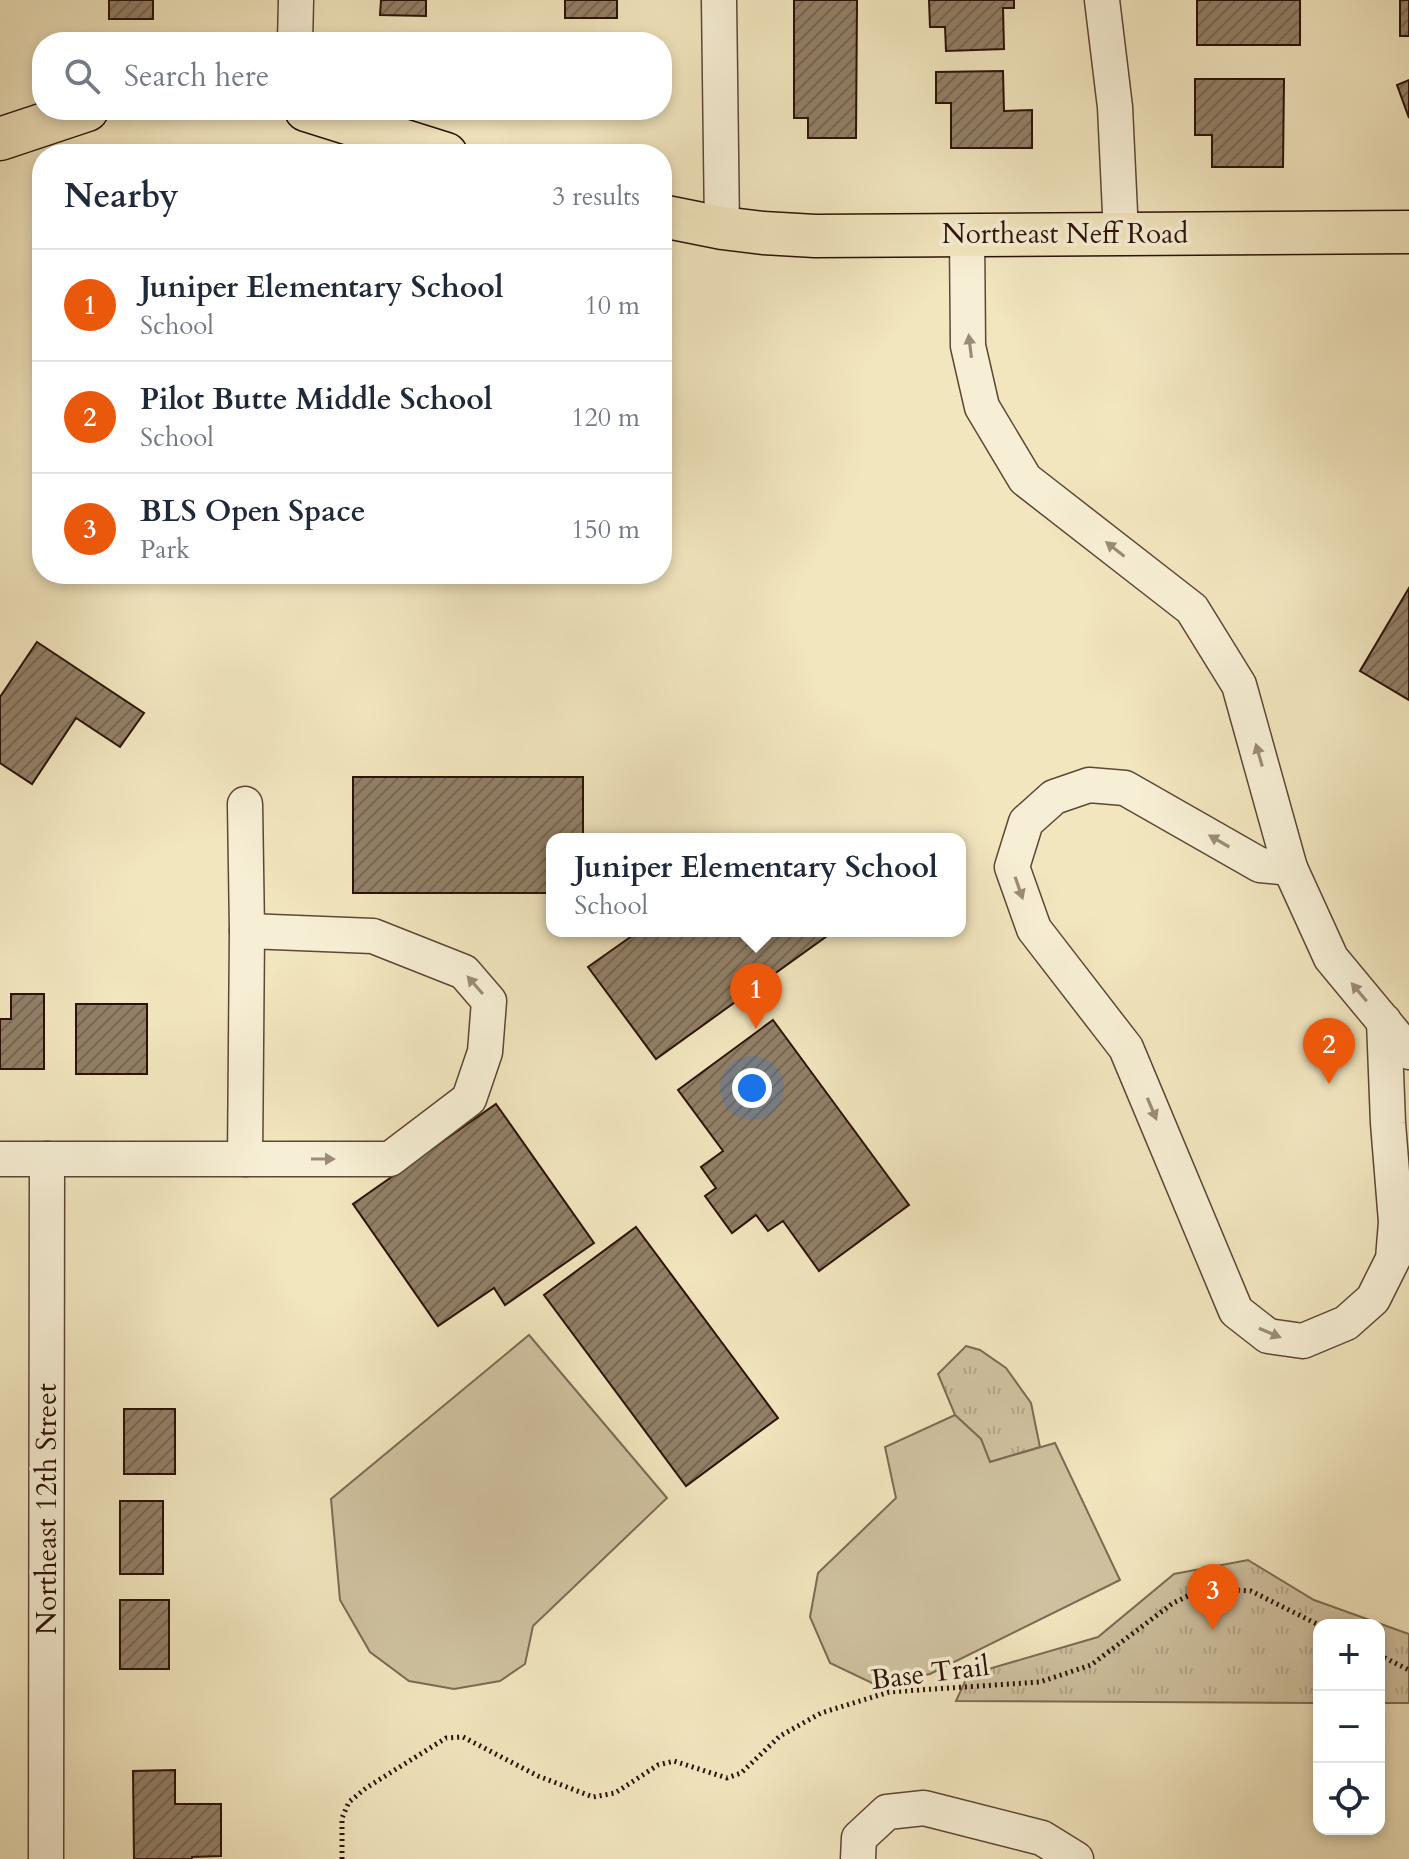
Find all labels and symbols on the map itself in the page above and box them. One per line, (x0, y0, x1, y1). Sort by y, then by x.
street label: Northeast Neff Road (942, 215, 1188, 253)
one-way arrow (963, 333, 976, 358)
one-way arrow (1105, 542, 1125, 558)
one-way arrow (1252, 743, 1265, 767)
one-way arrow (1207, 834, 1230, 848)
one-way arrow (1014, 877, 1026, 901)
pin: 1 (730, 963, 782, 1029)
one-way arrow (467, 975, 484, 995)
one-way arrow (1351, 982, 1368, 1002)
pin: 2 (1303, 1018, 1355, 1084)
your location (732, 1068, 772, 1108)
one-way arrow (1145, 1097, 1158, 1121)
one-way arrow (311, 1153, 336, 1165)
one-way arrow (1258, 1327, 1282, 1340)
street label: Northeast 12th Street (28, 1383, 66, 1635)
pin: 3 (1187, 1564, 1239, 1630)
street label: Base Trail (869, 1647, 991, 1699)

